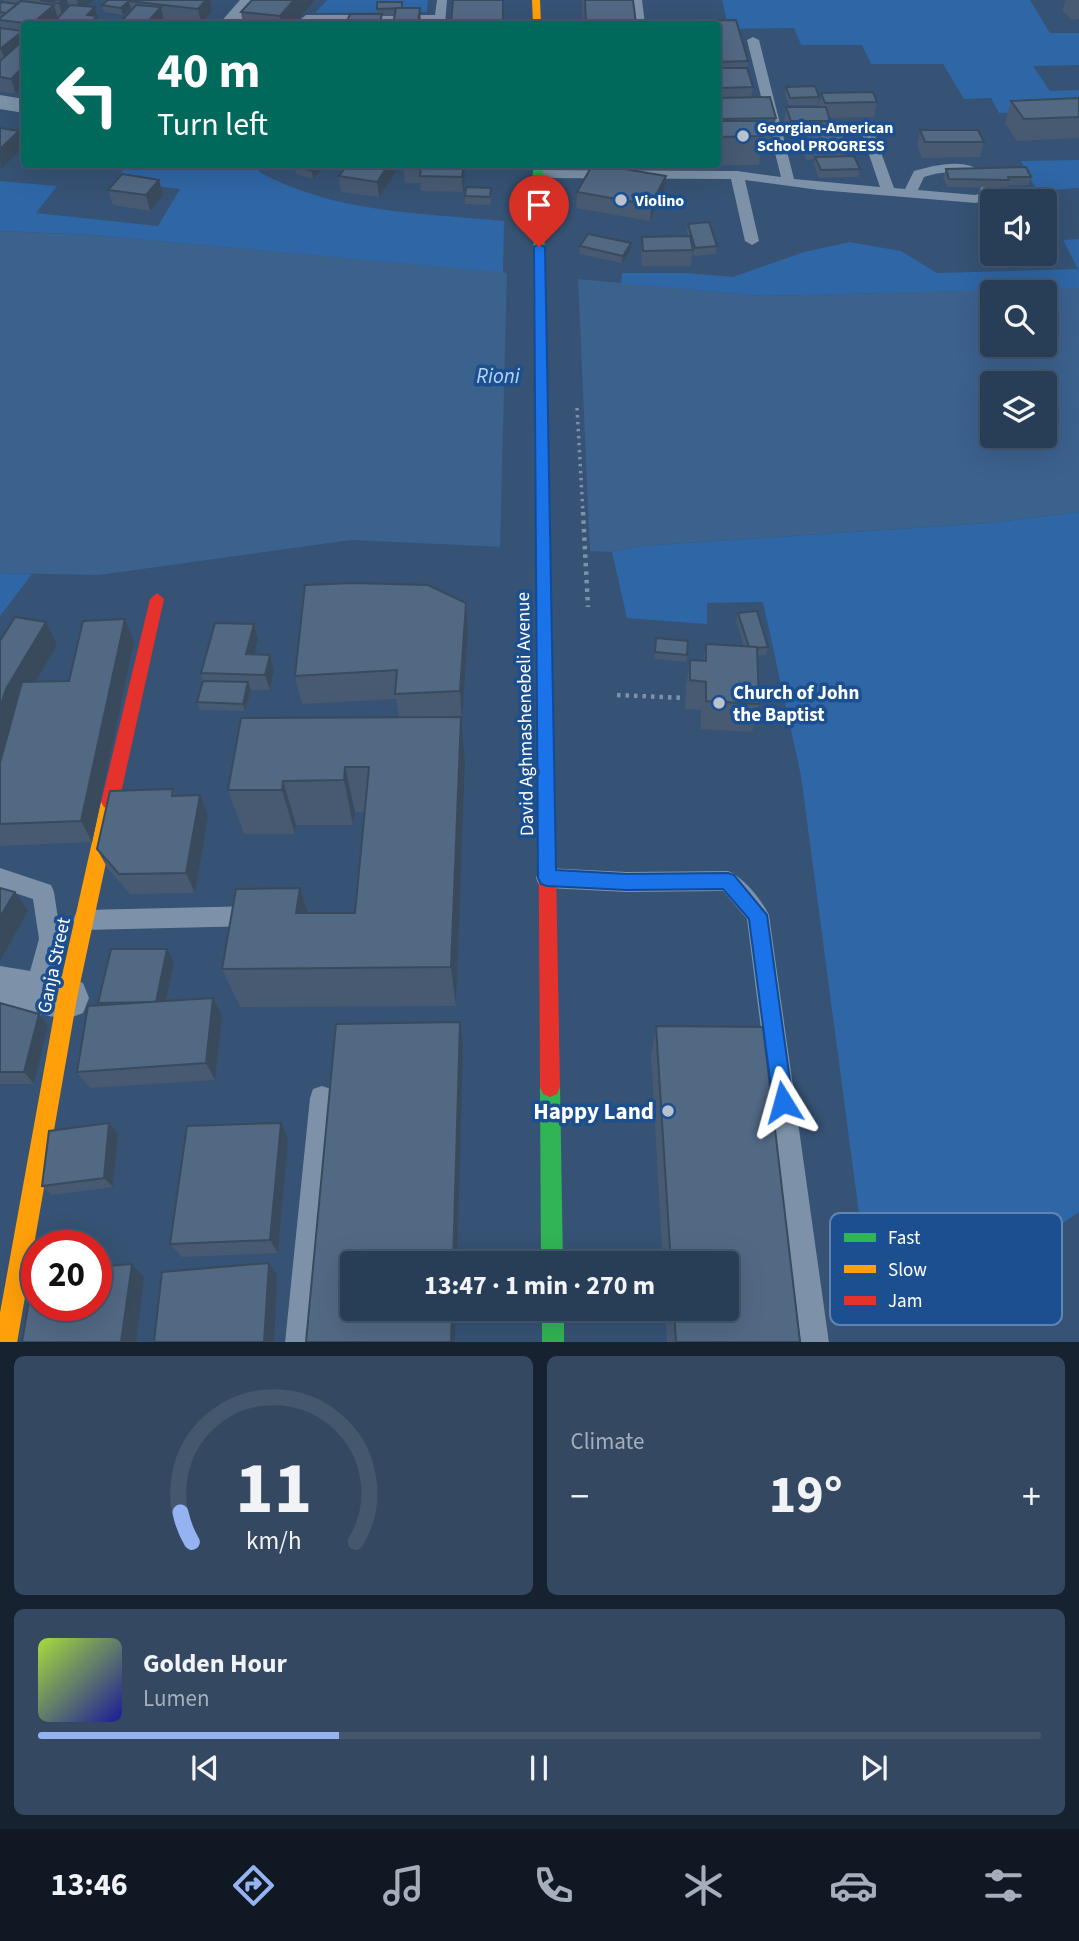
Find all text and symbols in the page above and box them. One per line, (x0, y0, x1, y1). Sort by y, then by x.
text: 40 m (157, 37, 261, 107)
icon: left (42, 49, 133, 140)
text: Turn left (157, 102, 268, 148)
place label: Georgian-American School PROGRESS (757, 117, 893, 157)
marker: Georgian-American School PROGRESS (735, 128, 751, 144)
pin (509, 175, 569, 247)
icon: arrive (520, 186, 558, 224)
map controls (980, 189, 1057, 448)
button: sound (980, 189, 1057, 266)
place label: Violino (634, 190, 684, 212)
marker: Violino (613, 192, 629, 208)
button: search (980, 280, 1057, 357)
water label: Rioni (476, 361, 521, 391)
button: layers (980, 371, 1057, 448)
street label: David Aghmashenebeli Avenue (510, 592, 541, 836)
place label: Church of John the Baptist (733, 680, 859, 729)
marker: Church of John the Baptist (711, 695, 727, 711)
street label: Ganja Street (31, 914, 78, 1016)
position arrow (746, 1065, 820, 1139)
place label: Happy Land (533, 1095, 654, 1128)
marker: Happy Land (660, 1103, 676, 1119)
legend (830, 1213, 1062, 1325)
text: Fast (888, 1225, 921, 1252)
speed limit sign: 20 (21, 1230, 112, 1321)
text: Slow (888, 1257, 927, 1284)
text: 13:47 · 1 min · 270 m (424, 1267, 655, 1304)
text: Jam (888, 1288, 922, 1315)
text: Climate (571, 1425, 644, 1458)
text: 11 (235, 1437, 312, 1541)
text: 19° (769, 1459, 843, 1533)
text: − (571, 1470, 589, 1524)
text: + (1022, 1470, 1041, 1524)
text: km/h (246, 1522, 301, 1558)
text: Golden Hour (143, 1645, 287, 1682)
text: Lumen (143, 1682, 210, 1715)
icon: previous (186, 1749, 224, 1787)
icon: pause (520, 1749, 558, 1787)
icon: next (855, 1749, 893, 1787)
icon: directions (229, 1861, 278, 1910)
icon: music (379, 1861, 428, 1910)
icon: phone (529, 1861, 578, 1910)
icon: climate (679, 1861, 728, 1910)
icon: car (829, 1861, 878, 1910)
icon: filters (979, 1861, 1028, 1910)
text: 13:46 (51, 1862, 128, 1908)

